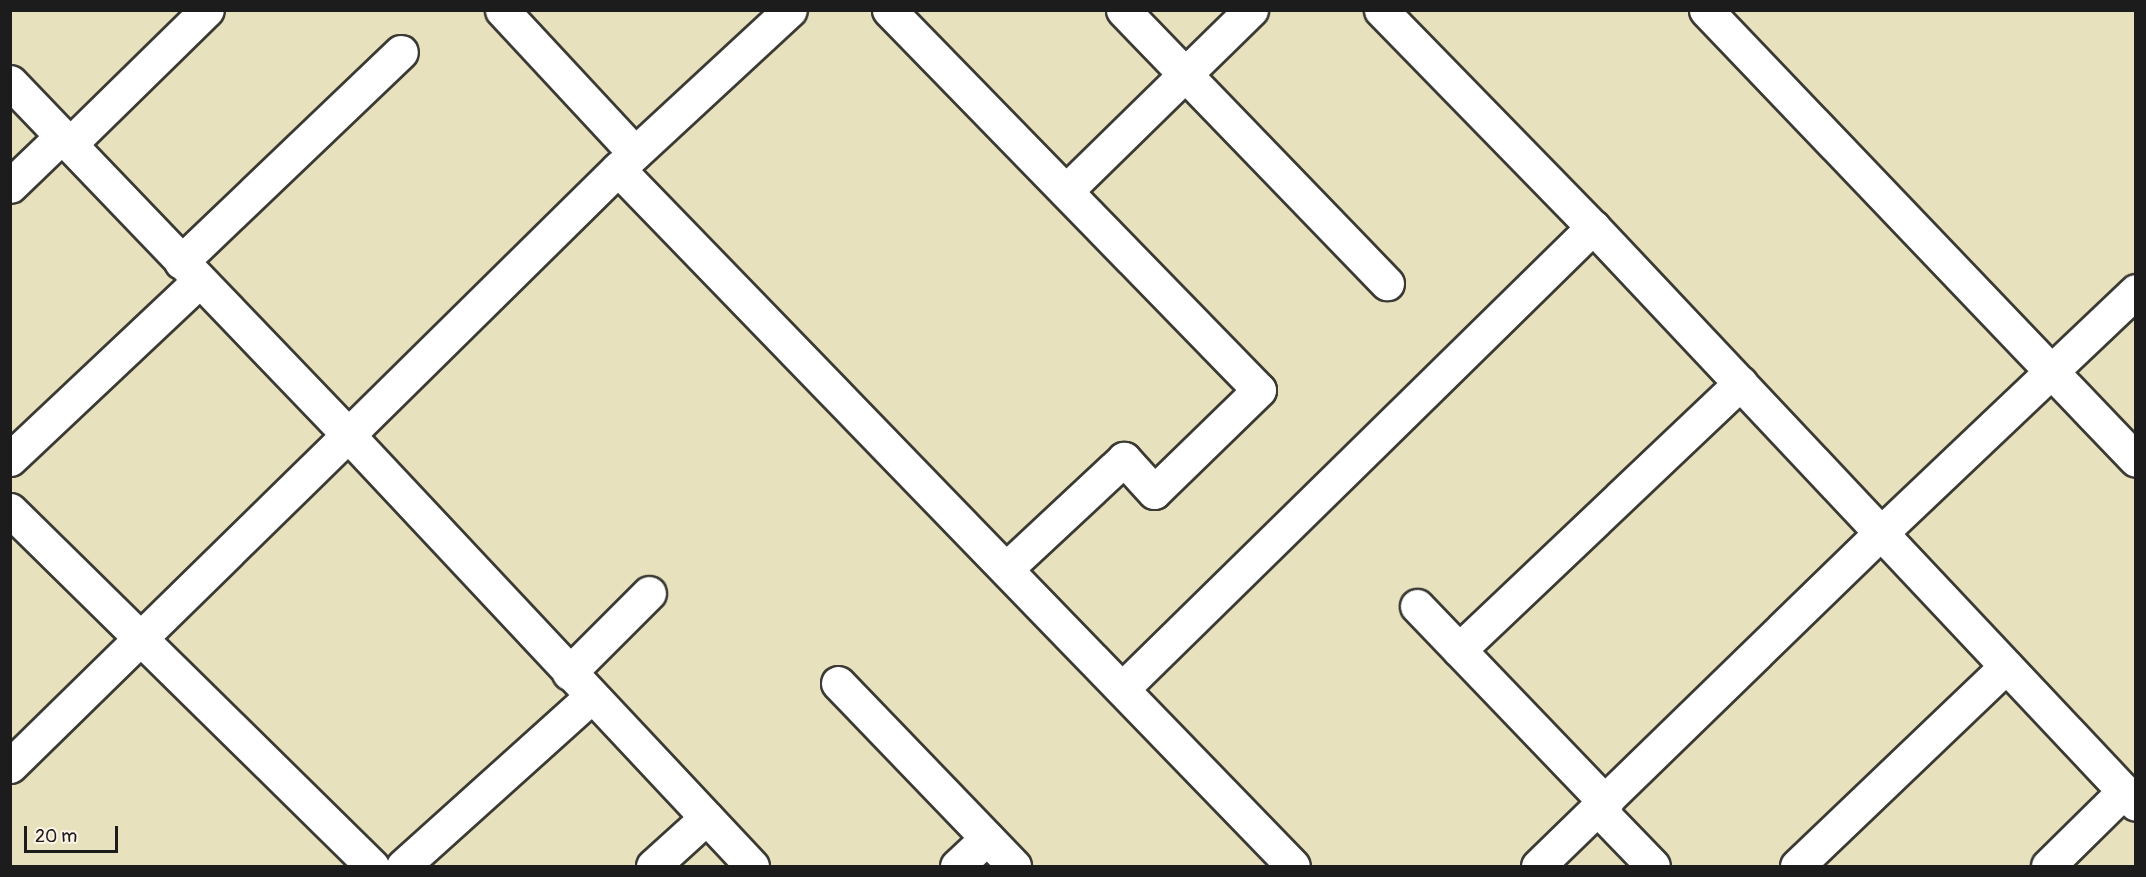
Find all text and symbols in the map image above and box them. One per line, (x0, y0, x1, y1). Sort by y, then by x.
scale bar (27, 814, 122, 852)
text: 20 m (35, 825, 77, 848)

